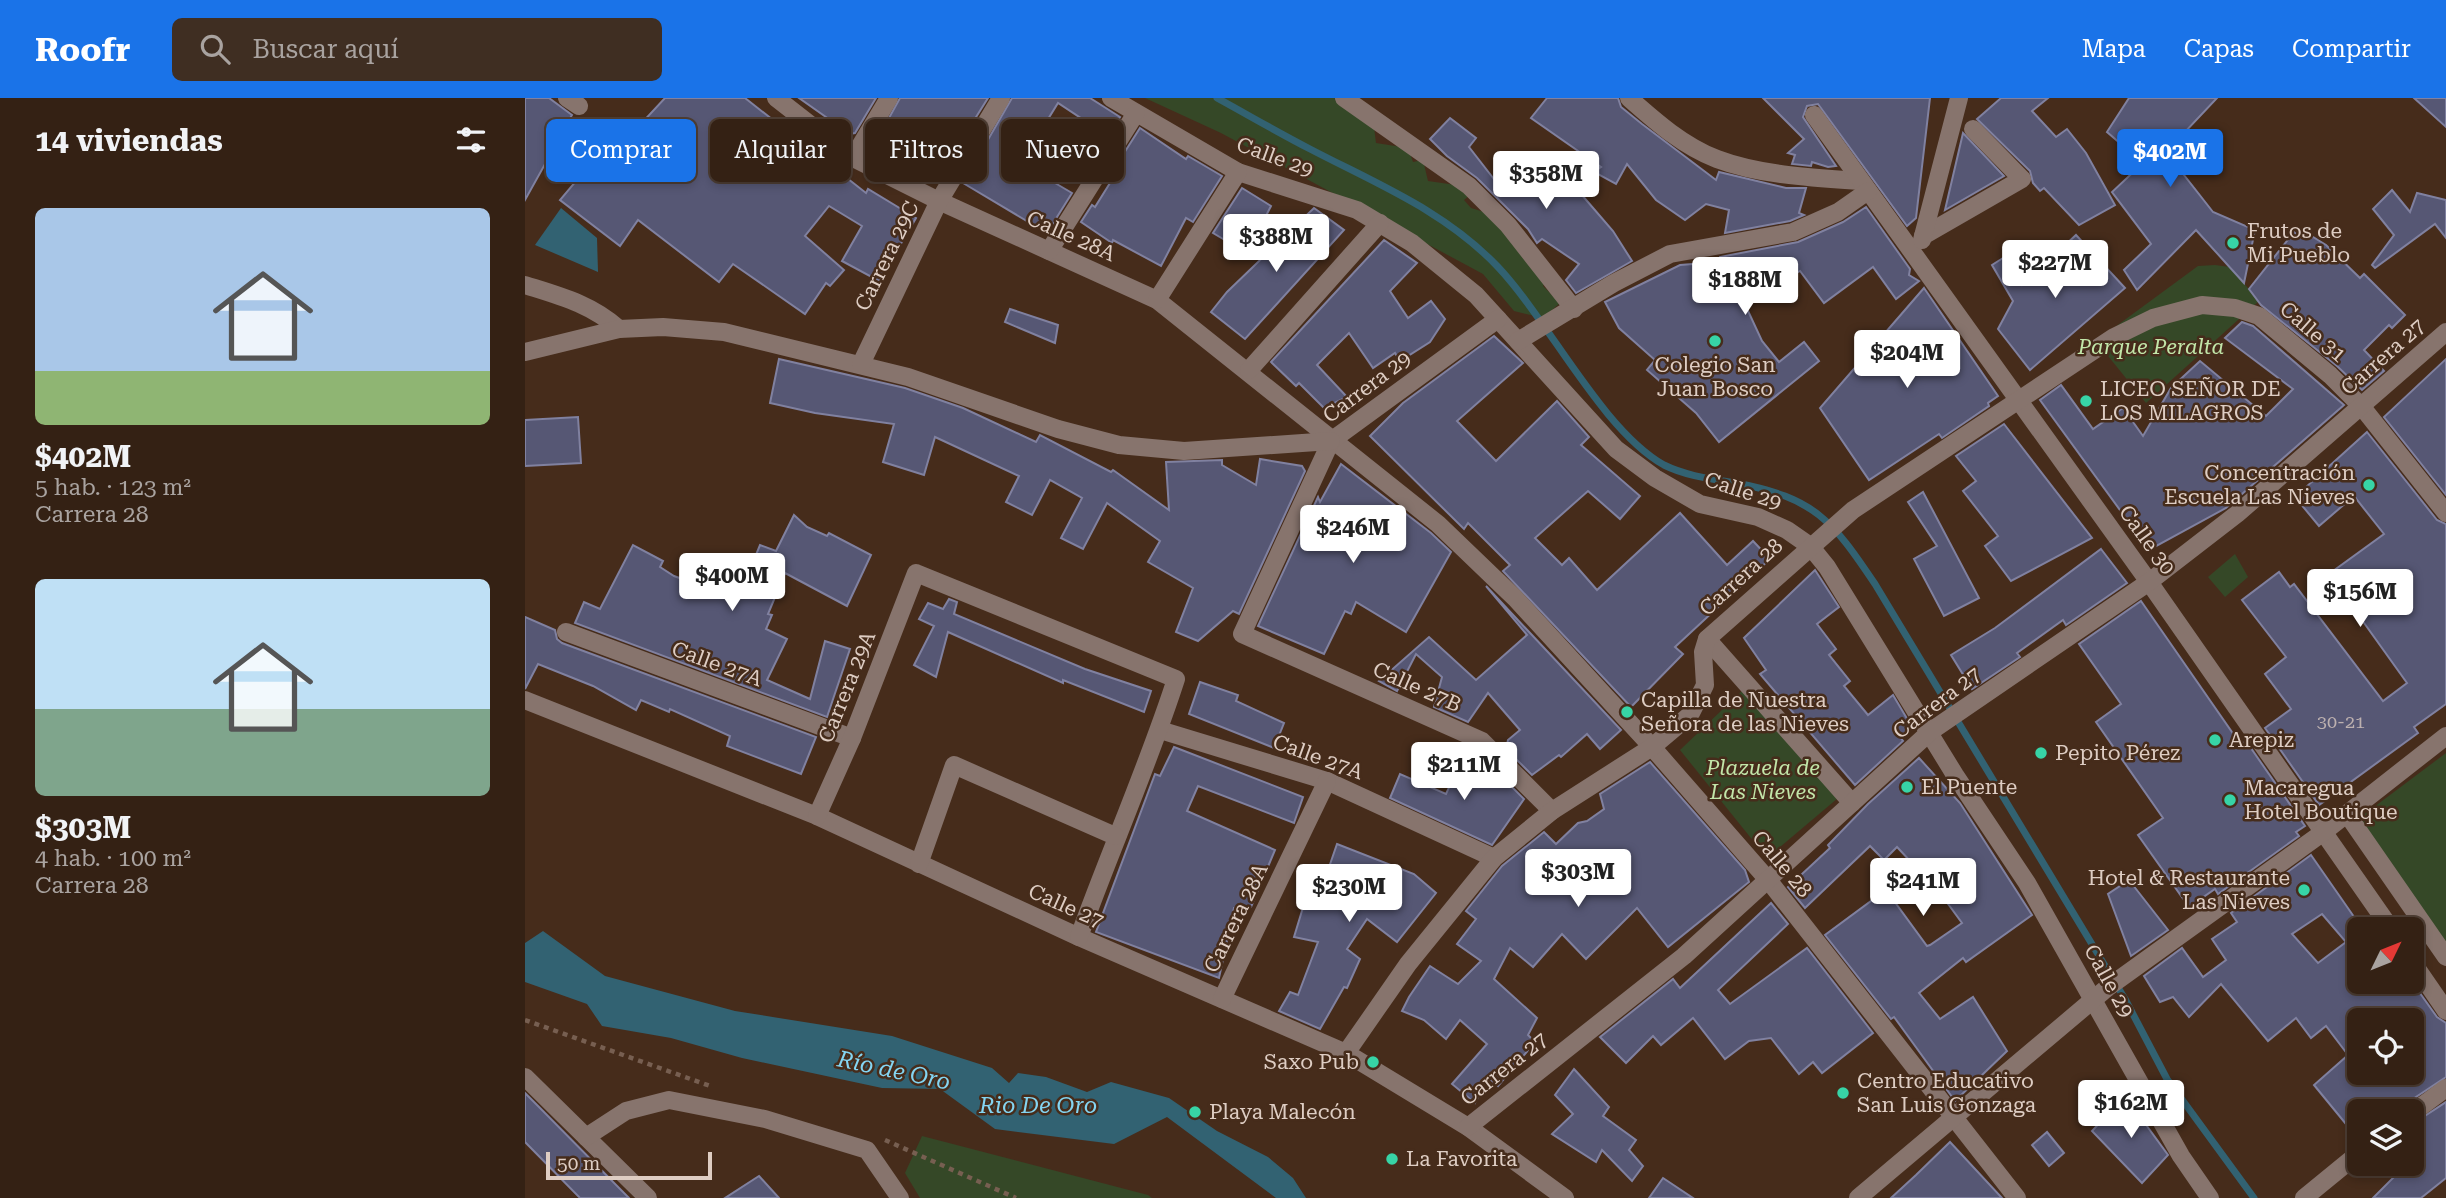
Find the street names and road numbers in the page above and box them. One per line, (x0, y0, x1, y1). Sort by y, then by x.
street label: Calle 29 (1233, 132, 1317, 182)
street label: Carrera 29C (850, 197, 924, 315)
street label: Calle 28A (1023, 206, 1119, 266)
street label: Calle 31 (2275, 297, 2351, 367)
street label: Carrera 27 (2336, 314, 2430, 400)
street label: Carrera 29 (1318, 346, 1416, 428)
street label: Calle 29 (1701, 467, 1785, 515)
street label: Calle 30 (2114, 501, 2180, 579)
street label: Carrera 28 (1694, 533, 1788, 621)
street label: Carrera 29A (814, 627, 880, 746)
street label: Calle 27A (669, 637, 766, 692)
street label: Calle 27B (1369, 657, 1465, 717)
street label: Carrera 27 (1888, 662, 1986, 744)
street label: Calle 27A (1270, 730, 1367, 785)
street label: Calle 28 (1747, 826, 1817, 902)
street label: Carrera 28A (1199, 859, 1273, 976)
street label: Calle 27 (1025, 879, 1108, 933)
street label: Calle 29 (2079, 940, 2139, 1022)
street label: Carrera 27 (1456, 1027, 1552, 1110)

